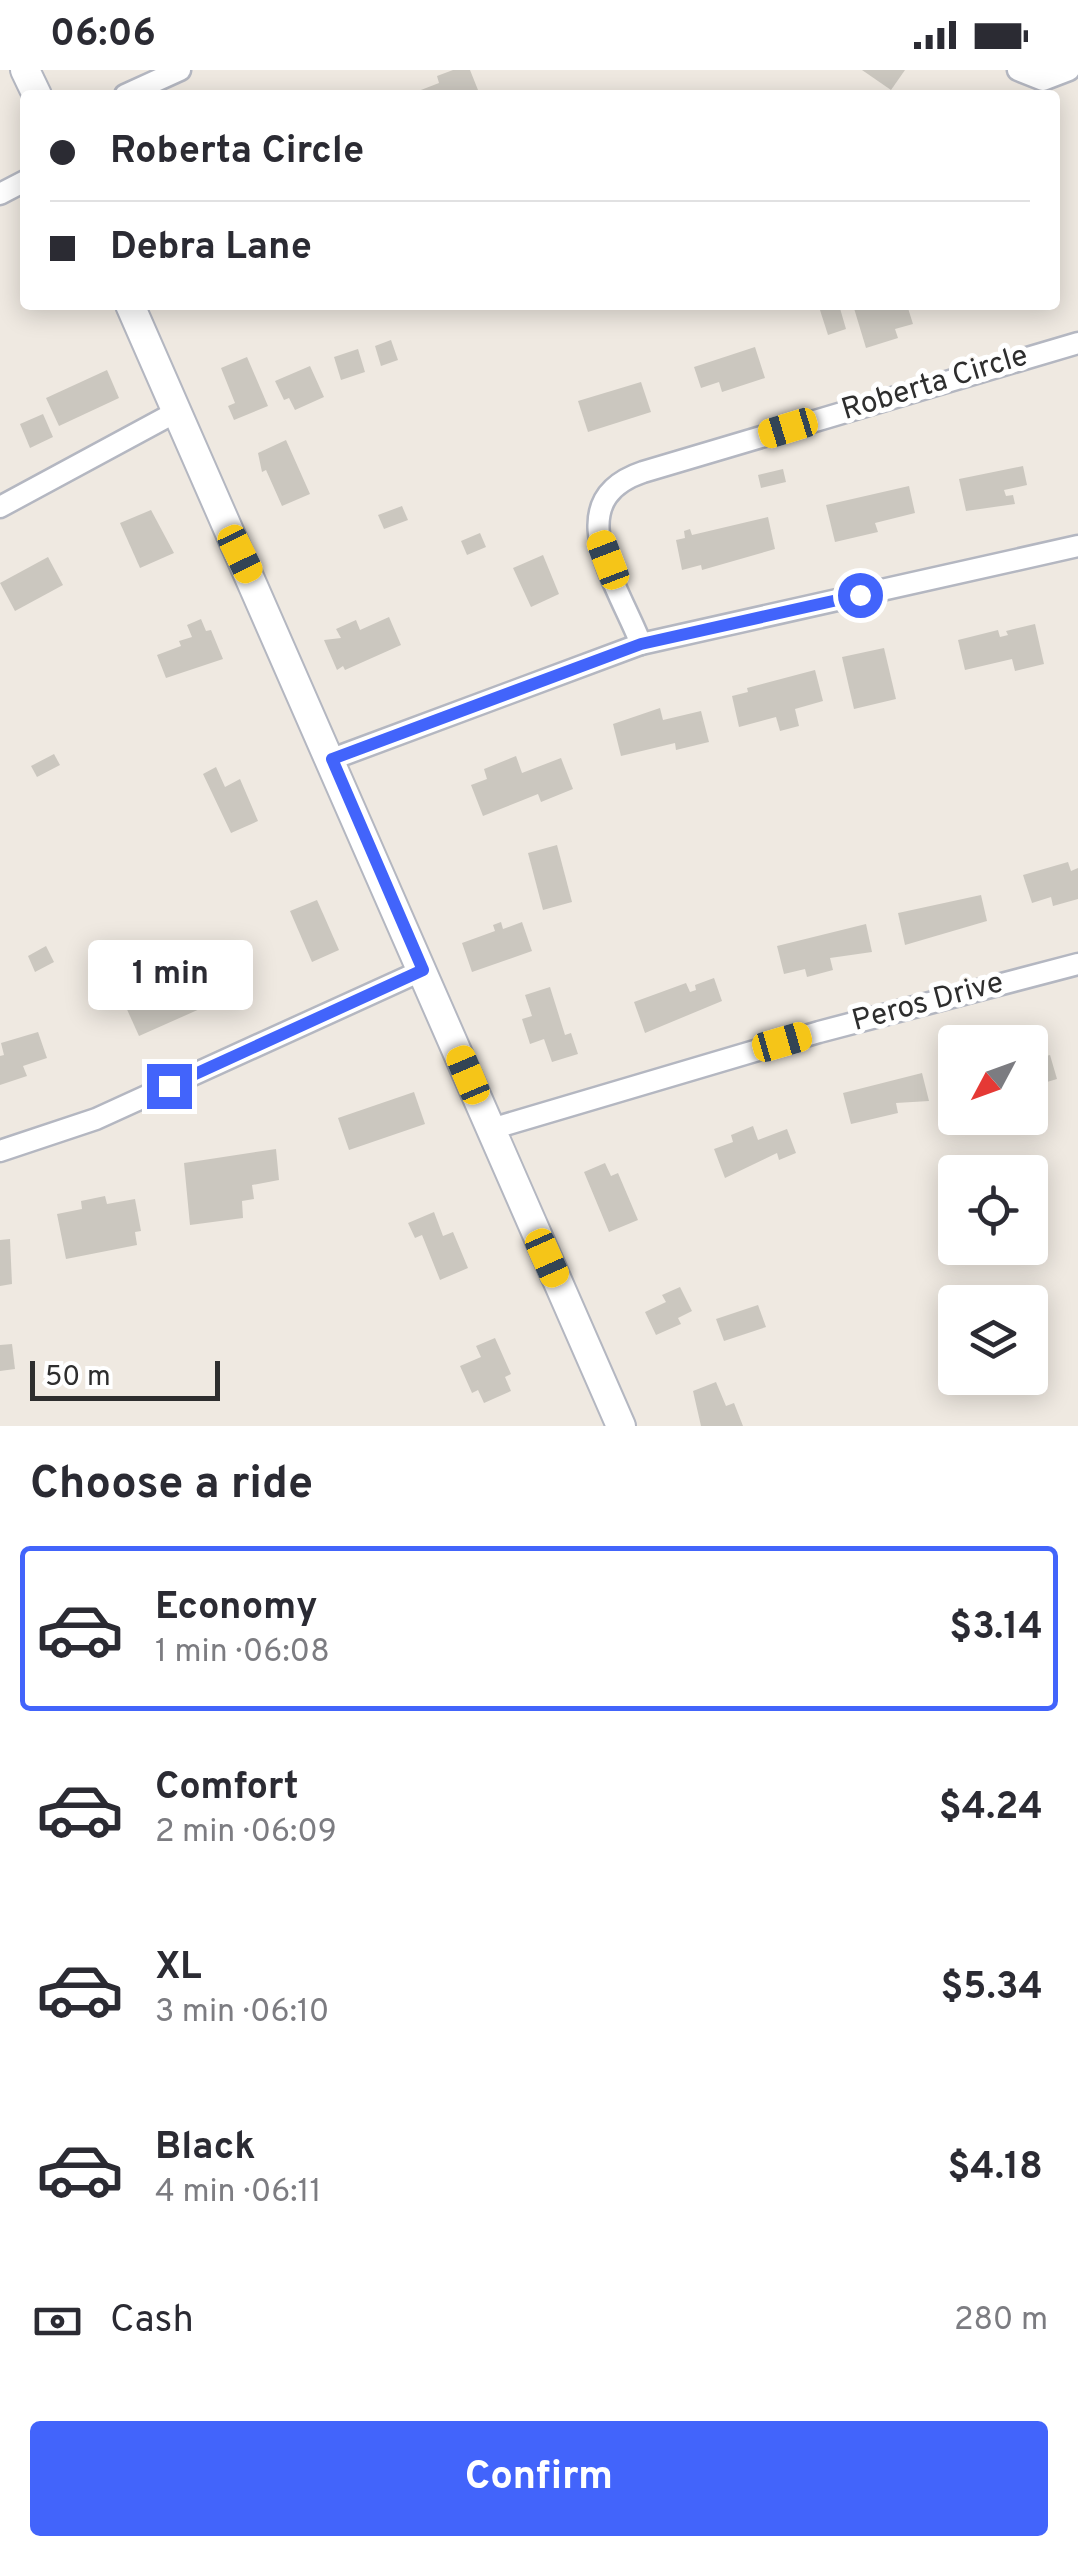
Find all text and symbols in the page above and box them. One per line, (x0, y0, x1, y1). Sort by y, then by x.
text: 06:06 (50, 11, 156, 60)
text: Roberta Circle (110, 128, 364, 177)
text: Debra Lane (110, 224, 312, 273)
street label: Roberta Circle (837, 338, 1033, 430)
car (755, 405, 821, 451)
car (213, 520, 267, 588)
car (583, 527, 633, 593)
route start (838, 573, 883, 618)
callout: 1 min (86, 941, 252, 1011)
text: 1 min (132, 955, 209, 995)
street label: Peros Drive (848, 965, 1008, 1041)
car (749, 1019, 815, 1065)
north arrow (938, 1025, 1048, 1135)
map controls (938, 1025, 1048, 1395)
car (442, 1042, 494, 1108)
route end (147, 1064, 192, 1109)
button: locate (938, 1155, 1048, 1265)
car (521, 1224, 573, 1292)
button: layers (938, 1285, 1048, 1395)
scale bar (30, 1356, 220, 1400)
text: 50 m (45, 1360, 111, 1396)
text: Choose a ride (30, 1457, 313, 1514)
icon: car (35, 1584, 125, 1674)
text: Economy (155, 1584, 317, 1633)
text: $3.14 (949, 1604, 1043, 1653)
text: 1 min · 06:08 (155, 1633, 330, 1673)
icon: car (35, 1764, 125, 1854)
text: Comfort (155, 1764, 299, 1813)
text: $4.24 (939, 1784, 1043, 1833)
text: 2 min · 06:09 (155, 1813, 337, 1853)
icon: car (35, 1944, 125, 2034)
text: XL (155, 1944, 202, 1993)
text: $5.34 (940, 1964, 1043, 2013)
text: 3 min · 06:10 (155, 1993, 329, 2033)
icon: car (35, 2124, 125, 2214)
text: Black (155, 2124, 255, 2173)
text: $4.18 (947, 2144, 1043, 2193)
text: 4 min · 06:11 (155, 2173, 321, 2213)
icon: cash (30, 2294, 85, 2349)
text: Cash (110, 2297, 194, 2346)
text: 280 m (954, 2301, 1048, 2341)
button: Confirm (30, 2421, 1048, 2536)

